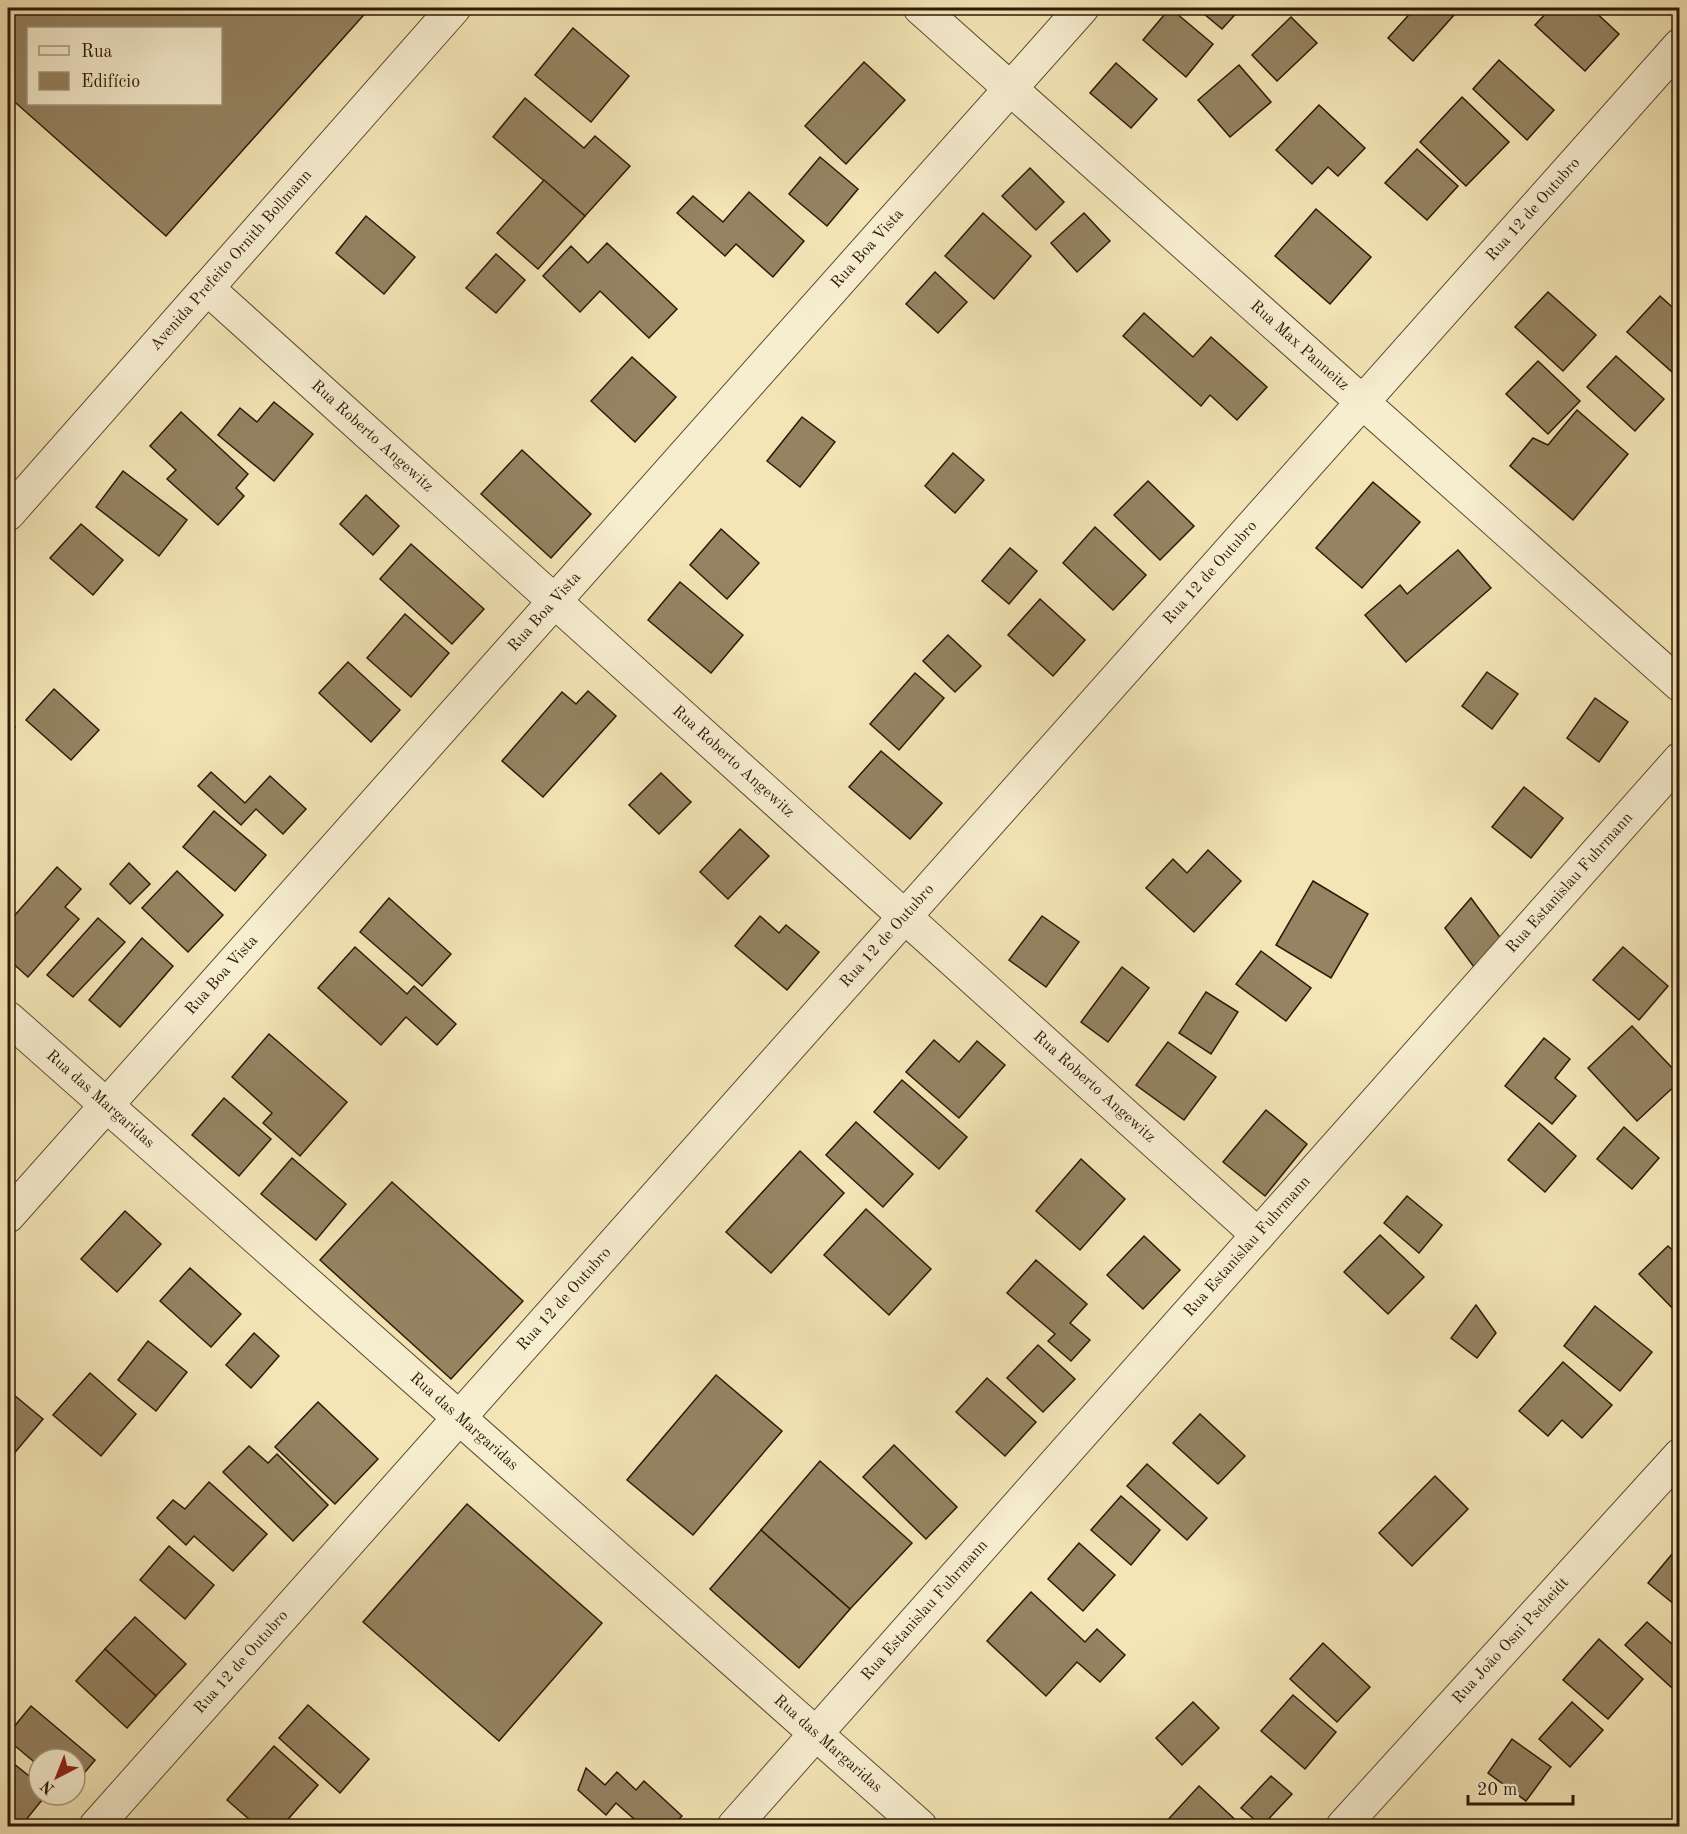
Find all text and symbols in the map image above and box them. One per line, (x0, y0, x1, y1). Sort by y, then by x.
legend (27, 27, 222, 105)
text: Rua (81, 43, 112, 61)
text: Edifício (81, 73, 140, 91)
street label: Rua 12 de Outubro (1484, 155, 1583, 264)
street label: Avenida Prefeito Ornith Bollmann (148, 167, 315, 354)
street label: Rua Boa Vista (829, 206, 907, 292)
street label: Rua Max Panneitz (1247, 298, 1352, 394)
street label: Rua Roberto Angewitz (308, 378, 436, 496)
street label: Rua 12 de Outubro (1161, 518, 1260, 628)
street label: Rua Boa Vista (506, 569, 584, 655)
street label: Rua Roberto Angewitz (669, 703, 797, 821)
street label: Rua Estanislau Fuhrmann (1504, 810, 1636, 956)
street label: Rua 12 de Outubro (838, 881, 937, 991)
street label: Rua Boa Vista (183, 933, 261, 1018)
street label: Rua Roberto Angewitz (1030, 1028, 1158, 1146)
street label: Rua das Margaridas (43, 1048, 157, 1152)
street label: Rua Estanislau Fuhrmann (1181, 1173, 1314, 1320)
street label: Rua 12 de Outubro (515, 1244, 614, 1354)
street label: Rua das Margaridas (407, 1370, 521, 1474)
street label: Rua Estanislau Fuhrmann (859, 1537, 992, 1684)
street label: Rua João Osni Pscheidt (1450, 1575, 1572, 1707)
street label: Rua 12 de Outubro (192, 1608, 292, 1717)
street label: Rua das Margaridas (770, 1692, 885, 1796)
north arrow (27, 1747, 87, 1807)
scale bar (1468, 1768, 1573, 1806)
text: N (38, 1776, 58, 1797)
text: 20 m (1477, 1781, 1517, 1799)

